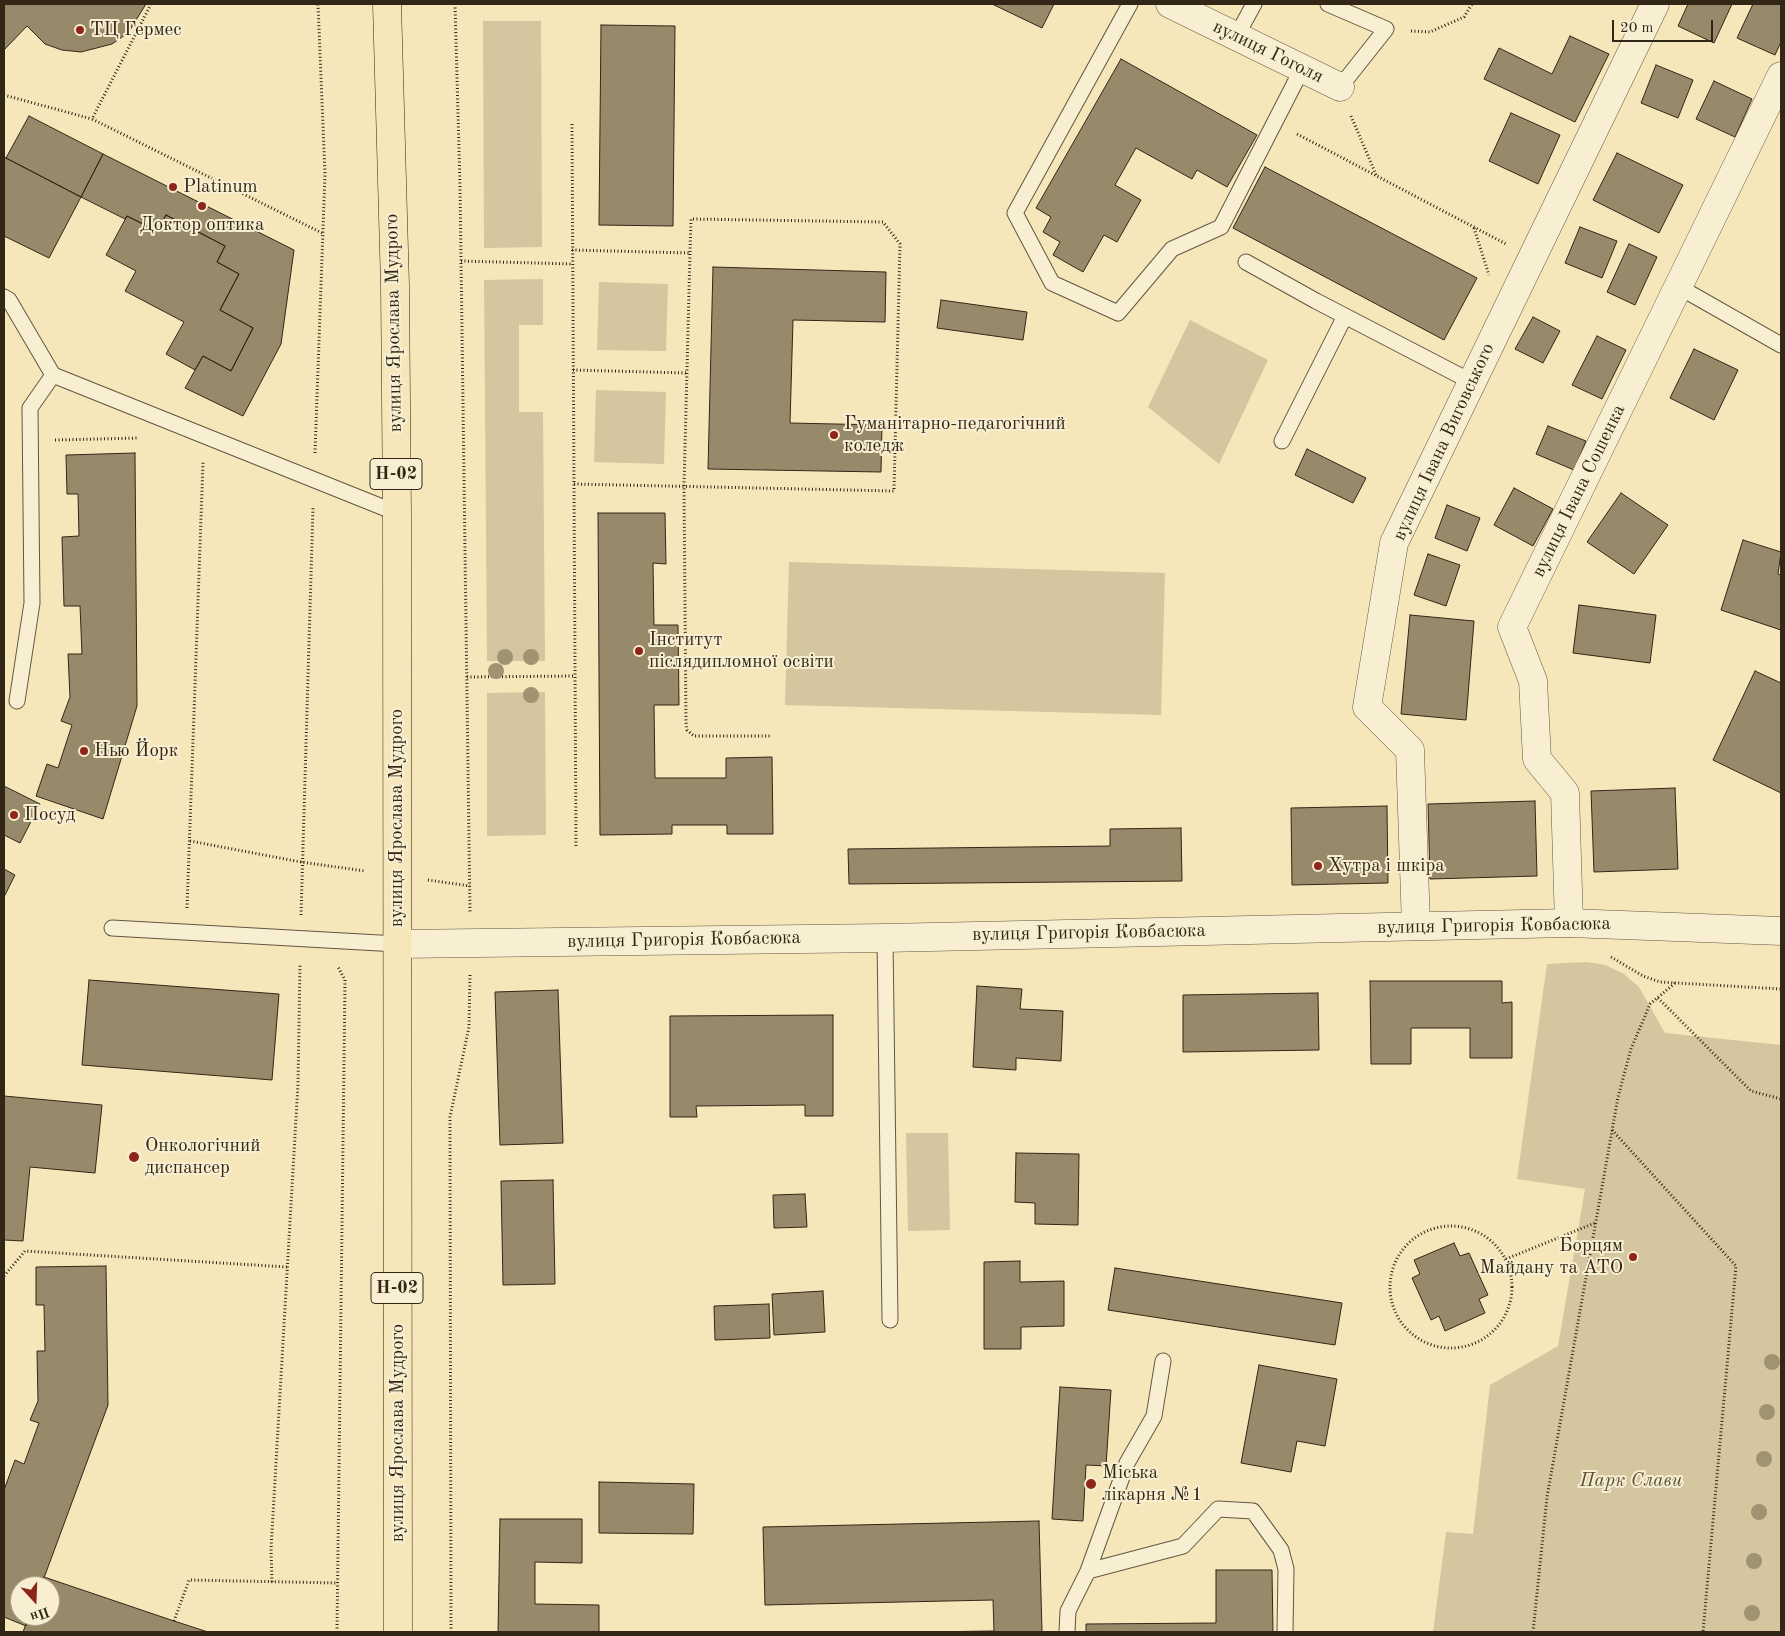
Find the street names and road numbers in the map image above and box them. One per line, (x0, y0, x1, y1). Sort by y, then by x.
street label: вулиця Гоголя (1209, 15, 1327, 89)
street label: вулиця Ярослава Мудрого (381, 214, 407, 432)
street label: вулиця Івана Виговського (1388, 339, 1500, 545)
street label: вулиця Івана Сошенка (1527, 401, 1631, 581)
road number: Н-02 (370, 458, 422, 489)
street label: вулиця Ярослава Мудрого (386, 709, 408, 927)
street label: вулиця Григорія Ковбасюка (1377, 913, 1611, 939)
street label: вулиця Григорія Ковбасюка (972, 920, 1206, 946)
street label: вулиця Григорія Ковбасюка (567, 927, 801, 953)
road number: Н-02 (371, 1273, 423, 1304)
street label: вулиця Ярослава Мудрого (387, 1324, 409, 1542)

